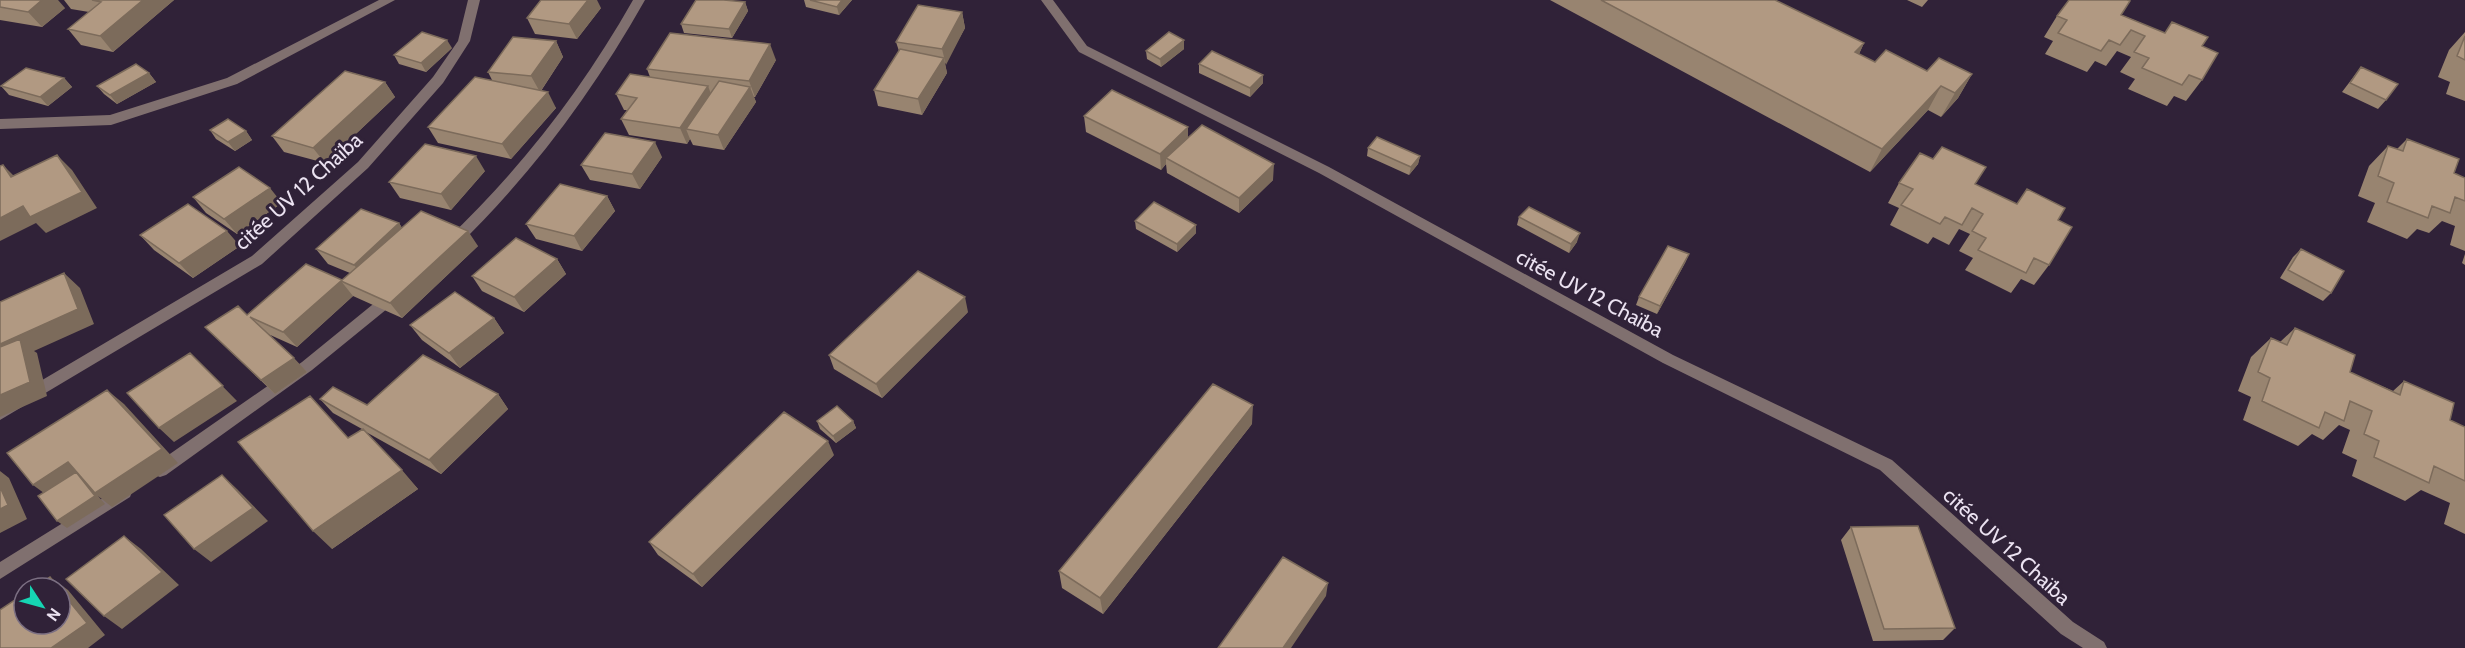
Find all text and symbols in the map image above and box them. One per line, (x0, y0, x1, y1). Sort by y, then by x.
street label: citée UV 12 Chaïba (229, 127, 367, 255)
street label: citée UV 12 Chaïba (1512, 244, 1668, 342)
street label: citée UV 12 Chaïba (1938, 482, 2076, 610)
north arrow (12, 576, 72, 636)
text: N (43, 604, 65, 625)

